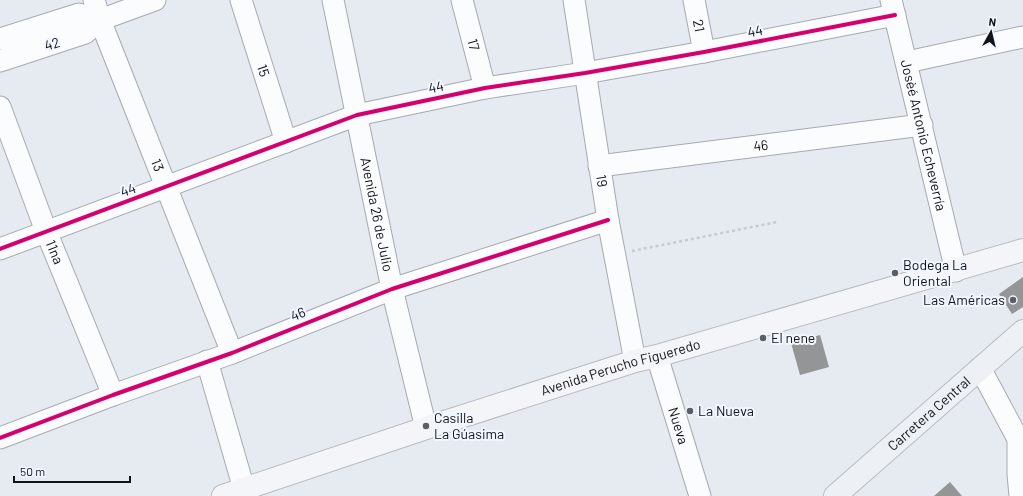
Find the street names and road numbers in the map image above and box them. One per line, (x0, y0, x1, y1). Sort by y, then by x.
street label: 21 (690, 18, 709, 33)
street label: 44 (746, 21, 764, 40)
street label: 42 (42, 33, 62, 54)
street label: 17 (464, 37, 484, 52)
street label: Josèé Antonio Echeverría (898, 58, 950, 212)
street label: 15 (254, 62, 274, 79)
street label: 44 (427, 77, 445, 96)
street label: 46 (752, 136, 769, 154)
street label: 13 (148, 156, 168, 174)
street label: Avenida 26 de Julio (357, 156, 397, 273)
street label: 19 (593, 173, 612, 188)
street label: 44 (118, 179, 138, 200)
street label: 11na (43, 237, 68, 266)
street label: 46 (288, 303, 308, 324)
street label: Avenida Perucho Figueredo (538, 335, 702, 399)
street label: Carretera Central (884, 372, 974, 454)
street label: Nueva (665, 405, 693, 446)

